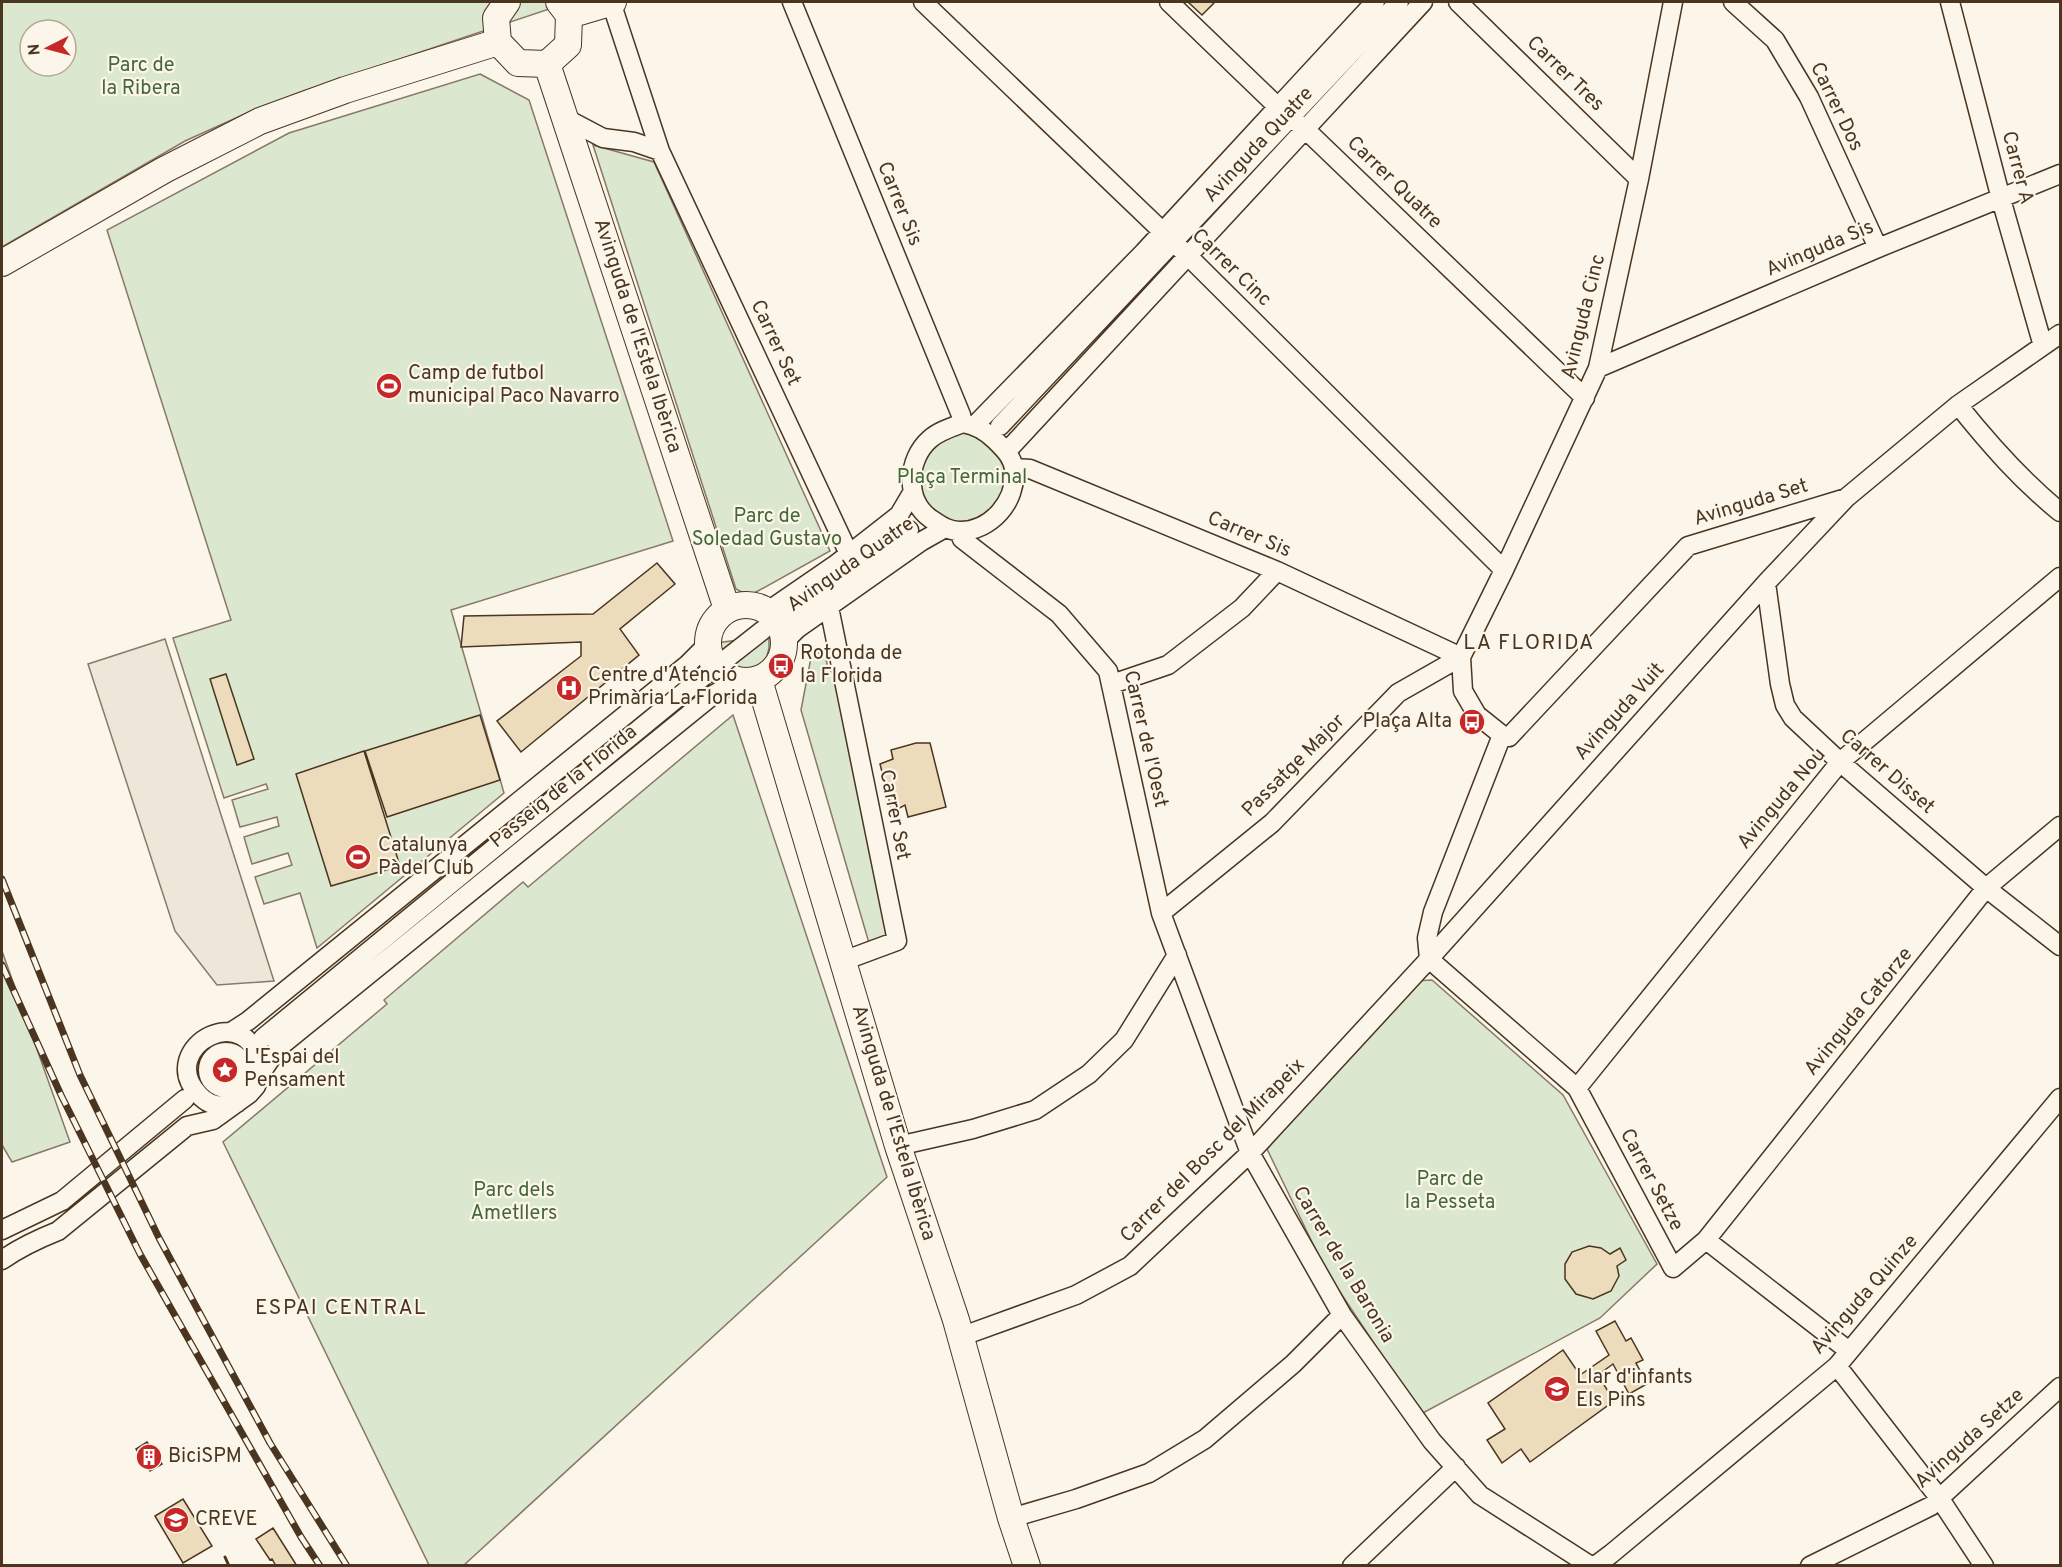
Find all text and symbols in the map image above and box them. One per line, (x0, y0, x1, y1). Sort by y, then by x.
north arrow (18, 18, 78, 78)
street label: Carrer Tres (1521, 30, 1609, 118)
text: N (25, 43, 46, 56)
park label: Parc de la Ribera (101, 53, 181, 102)
street label: Carrer Dos (1803, 58, 1869, 156)
street label: Avinguda Quatre (1199, 82, 1319, 208)
street label: Carrer A (1995, 128, 2039, 208)
street label: Carrer Quatre (1341, 131, 1447, 235)
street label: Carrer Sis (870, 158, 928, 250)
street label: Avinguda de l'Estela Ibèrica (587, 215, 687, 457)
street label: Avinguda Sis (1762, 215, 1878, 283)
street label: Carrer Cinc (1185, 223, 1277, 313)
street label: Avinguda Cinc (1556, 252, 1612, 382)
street label: Carrer Set (744, 296, 806, 390)
place label: Camp de futbol municipal Paco Navarro (408, 361, 620, 410)
sports icon: Camp de futbol municipal Paco Navarro (374, 371, 404, 401)
park label: Plaça Terminal (897, 465, 1027, 491)
street label: Avinguda Set (1691, 473, 1811, 533)
park label: Parc de Soledad Gustavo (692, 504, 842, 553)
street label: Carrer Sis (1203, 506, 1295, 564)
street label: Avinguda Quatre (782, 512, 920, 618)
district label: LA FLORIDA (1463, 630, 1595, 657)
place label: Rotonda de la Florida (800, 641, 902, 690)
bus stop icon: Rotonda de la Florida (766, 651, 796, 681)
street label: Avinguda Vuit (1569, 658, 1671, 766)
place label: Centre d'Atenció Primària La Florida (588, 663, 758, 712)
street label: Carrer de l'Oest (1117, 668, 1173, 810)
hospital icon: Centre d'Atenció Primària La Florida (554, 673, 584, 703)
bus stop icon: Plaça Alta (1457, 707, 1487, 737)
street label: Passatge Major (1237, 709, 1351, 823)
place label: Plaça Alta (1362, 709, 1452, 735)
street label: Passeig de la Florida (485, 720, 643, 854)
street label: Carrer Disset (1834, 724, 1940, 820)
street label: Avinguda Nou (1732, 743, 1832, 855)
street label: Carrer Set (872, 767, 916, 863)
place label: Catalunya Pàdel Club (378, 833, 474, 882)
sports icon: Catalunya Pàdel Club (343, 842, 373, 872)
street label: Avinguda Catorze (1799, 942, 1919, 1082)
street label: Avinguda de l'Estela Ibèrica (845, 1002, 941, 1244)
place label: L'Espai del Pensament (244, 1045, 346, 1094)
street label: Carrer del Bosc del Mirapeix (1115, 1053, 1311, 1249)
place icon: L'Espai del Pensament (210, 1055, 240, 1085)
street label: Carrer Setze (1613, 1124, 1689, 1236)
park label: Parc de la Pesseta (1405, 1167, 1495, 1216)
park label: Parc dels Ametllers (471, 1178, 557, 1227)
street label: Carrer de la Baronia (1286, 1182, 1400, 1348)
street label: Avinguda Quinze (1806, 1229, 1924, 1361)
district label: ESPAI CENTRAL (255, 1295, 427, 1322)
place label: Llar d'infants Els Pins (1576, 1365, 1693, 1414)
school or university icon: Llar d'infants Els Pins (1542, 1374, 1572, 1404)
street label: Avinguda Setze (1910, 1383, 2030, 1495)
building icon: BiciSPM (134, 1442, 164, 1472)
place label: BiciSPM (168, 1444, 242, 1470)
school or university icon: CREVE (161, 1505, 191, 1535)
place label: CREVE (195, 1507, 257, 1533)

